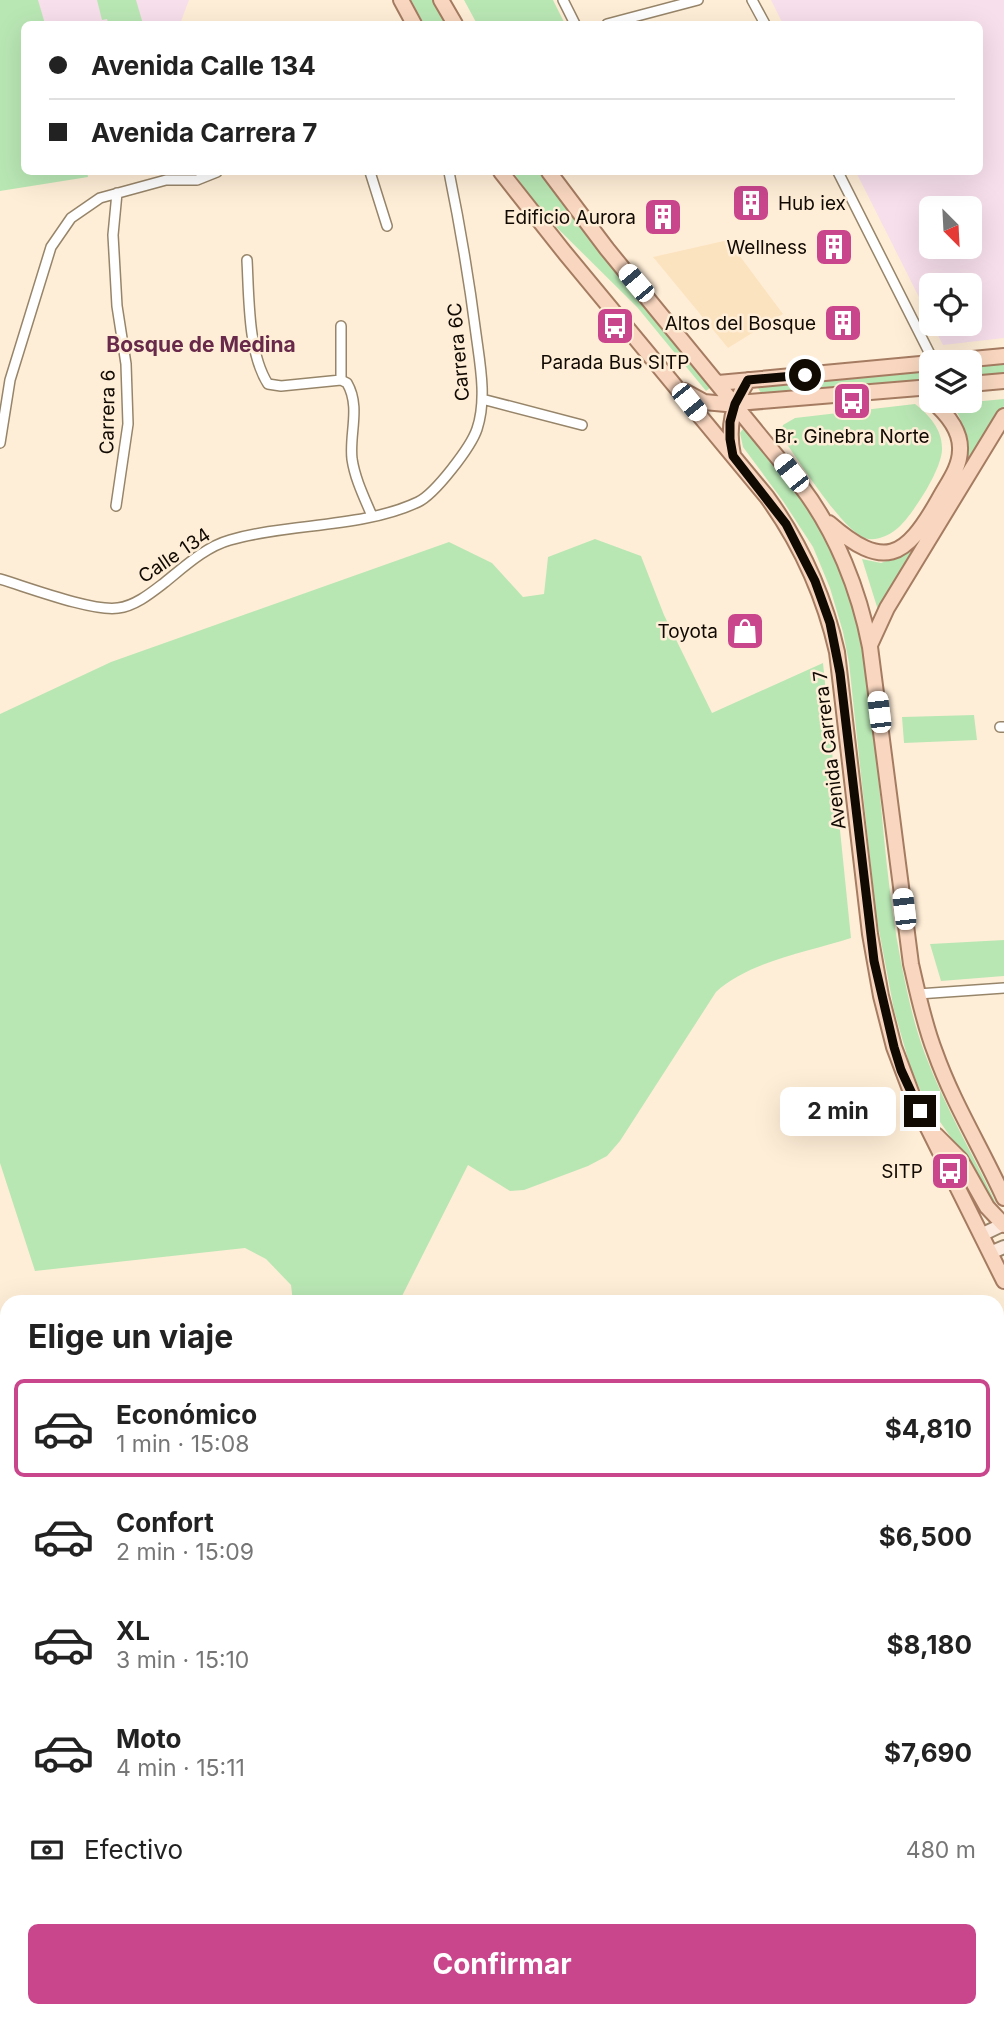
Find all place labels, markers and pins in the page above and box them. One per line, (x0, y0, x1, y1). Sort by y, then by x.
building icon: Hub iex (730, 182, 772, 224)
place label: Hub iex (778, 192, 846, 215)
building icon: Edificio Aurora (642, 196, 684, 238)
place label: Edificio Aurora (504, 206, 636, 229)
building icon: Wellness (813, 226, 855, 268)
place label: Wellness (727, 236, 807, 259)
building icon: Altos del Bosque (822, 302, 864, 344)
bus stop icon: Parada Bus SITP (594, 305, 636, 347)
place label: Altos del Bosque (665, 312, 816, 335)
place label: Parada Bus SITP (540, 351, 690, 374)
bus stop icon: Br. Ginebra Norte (831, 380, 873, 422)
place label: Br. Ginebra Norte (774, 425, 930, 448)
shop icon: Toyota (724, 610, 766, 652)
place label: Toyota (658, 620, 718, 643)
bus stop icon: SITP (929, 1150, 971, 1192)
place label: SITP (881, 1160, 923, 1183)

